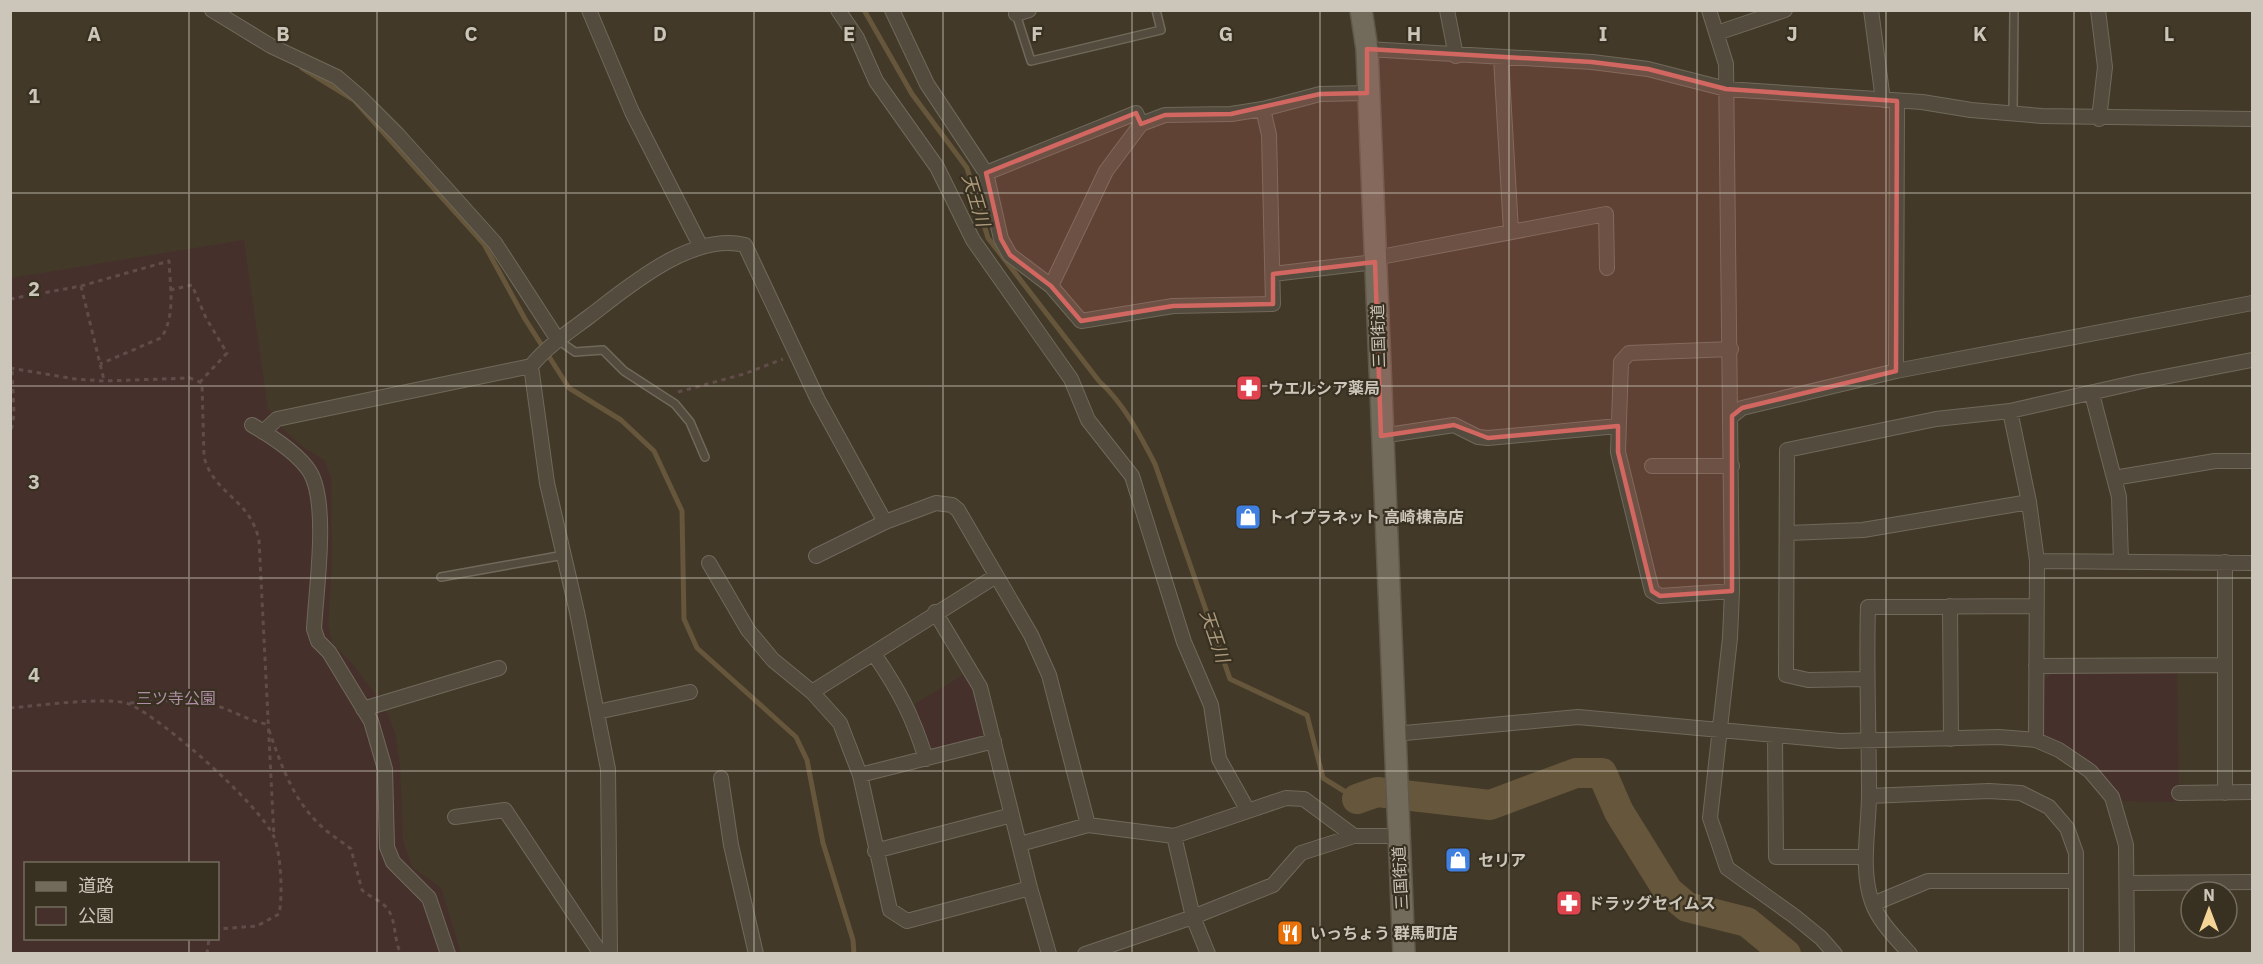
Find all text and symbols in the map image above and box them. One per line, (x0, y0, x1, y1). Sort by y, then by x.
text: A (87, 20, 101, 47)
text: B (276, 20, 290, 47)
text: C (464, 20, 478, 47)
text: D (653, 20, 667, 47)
text: E (843, 20, 855, 47)
text: F (1031, 20, 1043, 47)
text: G (1219, 20, 1233, 47)
text: H (1407, 20, 1421, 47)
text: I (1599, 20, 1607, 47)
text: J (1786, 20, 1798, 47)
text: K (1973, 20, 1987, 47)
text: L (2164, 20, 2174, 47)
text: 1 (28, 82, 40, 109)
water label: 天王川 (957, 171, 995, 231)
text: 2 (28, 275, 40, 302)
street label: 三国街道 (1367, 304, 1389, 368)
pharmacy icon: ウエルシア薬局 (1234, 373, 1264, 403)
place label: ウエルシア薬局 (1268, 378, 1380, 398)
text: 3 (28, 468, 40, 495)
shop icon: トイプラネット 高崎棟高店 (1233, 502, 1263, 532)
place label: トイプラネット 高崎棟高店 (1268, 507, 1464, 527)
water label: 天王川 (1195, 607, 1235, 667)
text: 4 (28, 661, 40, 688)
park label: 三ツ寺公園 (136, 688, 216, 708)
shop icon: セリア (1443, 845, 1473, 875)
street label: 三国街道 (1388, 846, 1412, 910)
place label: セリア (1478, 850, 1526, 870)
legend (24, 862, 219, 940)
text: 道路 (78, 874, 114, 897)
north arrow (2179, 880, 2239, 940)
text: N (2203, 885, 2215, 905)
pharmacy icon: ドラッグセイムス (1554, 888, 1584, 918)
place label: ドラッグセイムス (1588, 893, 1716, 913)
text: 公園 (78, 904, 114, 927)
restaurant icon: いっちょう 群馬町店 (1275, 918, 1305, 948)
place label: いっちょう 群馬町店 (1310, 923, 1458, 943)

